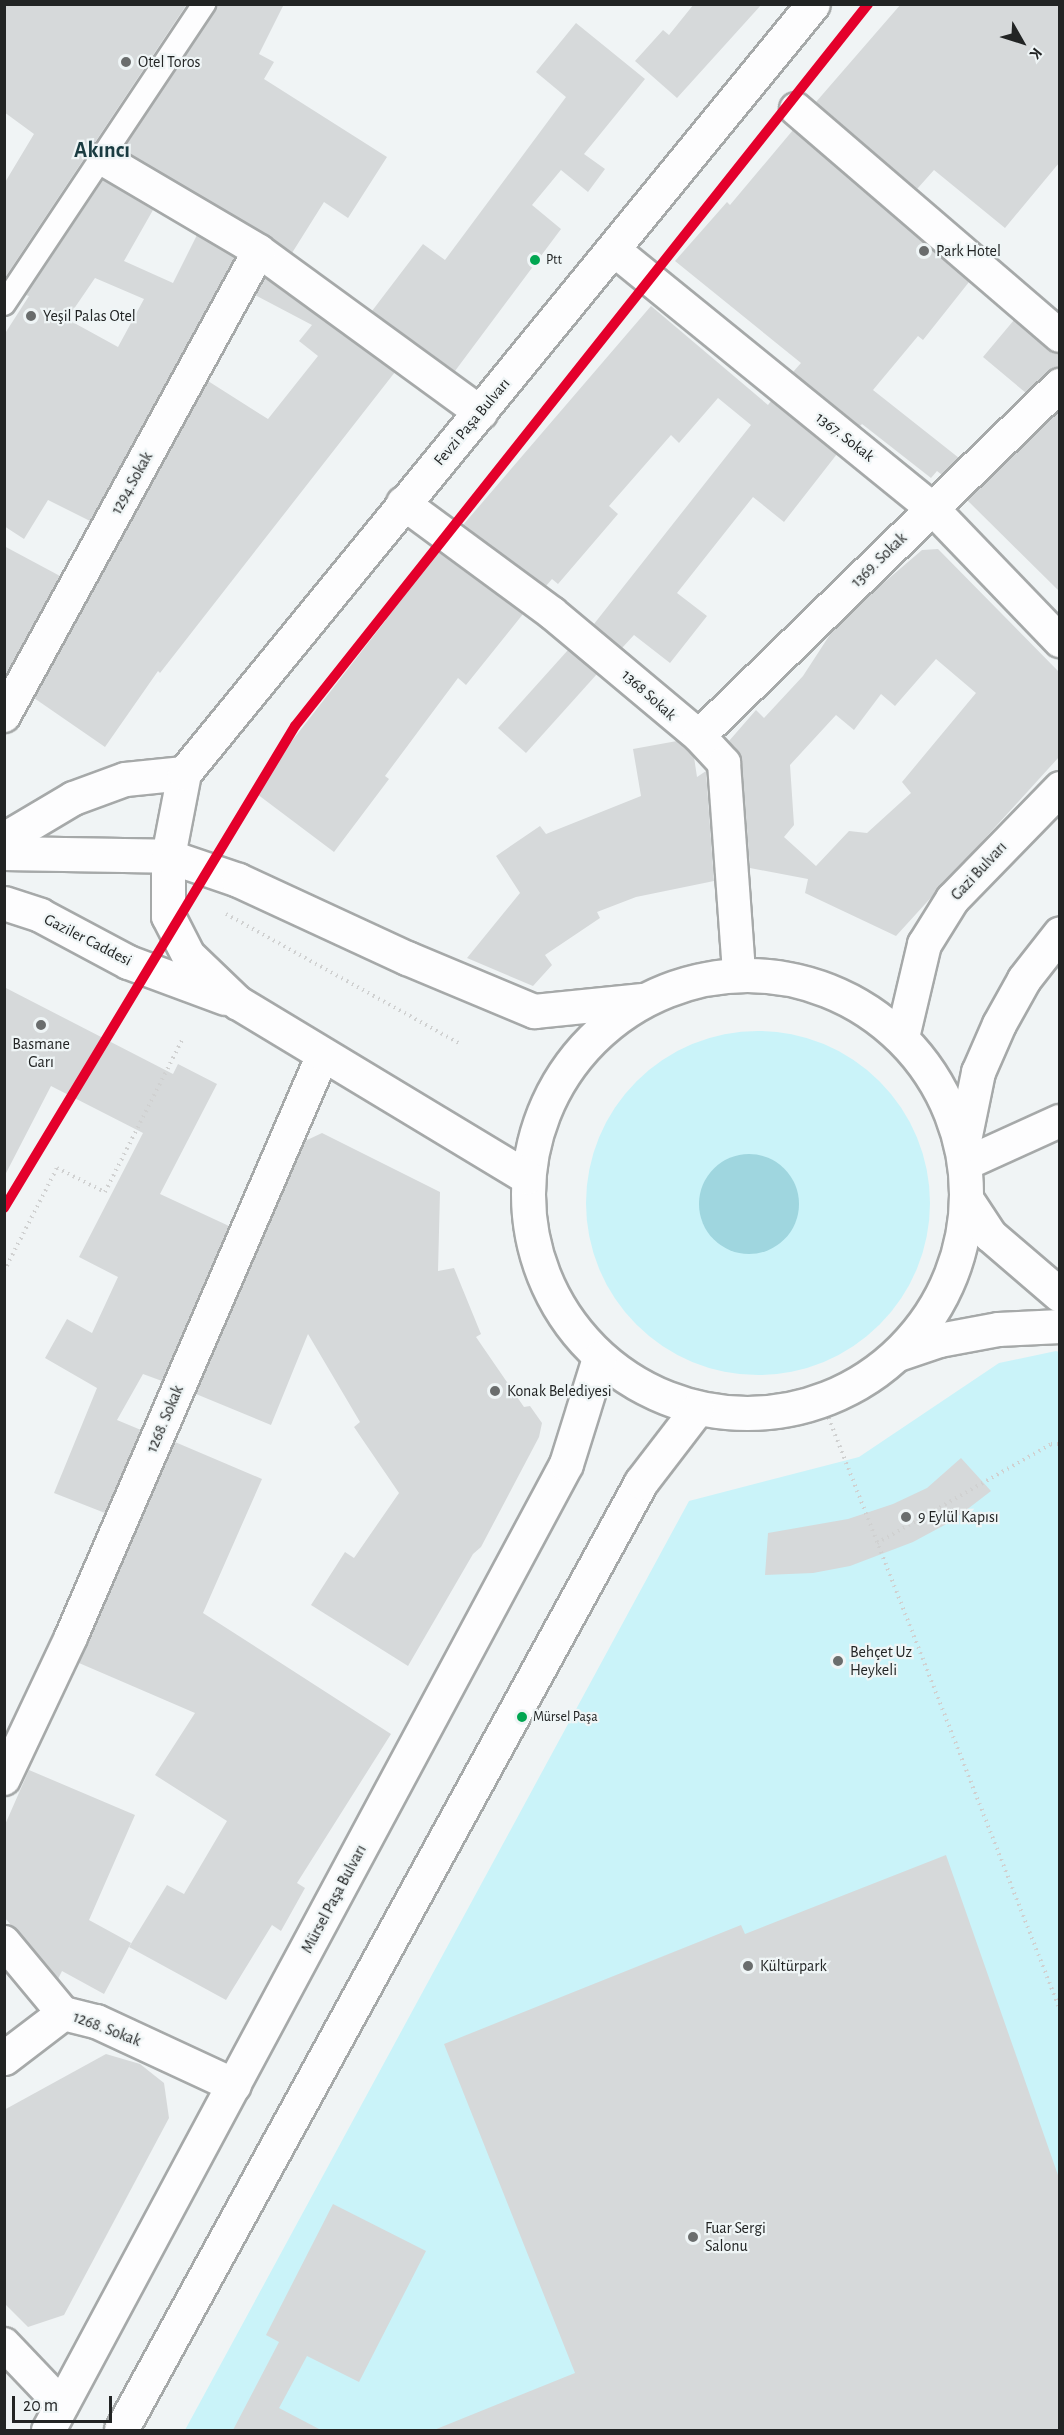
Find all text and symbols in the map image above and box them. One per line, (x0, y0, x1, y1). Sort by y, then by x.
north arrow (992, 12, 1052, 72)
text: K (1027, 45, 1045, 62)
place label: Otel Toros (138, 52, 200, 72)
marker: Otel Toros (119, 55, 133, 69)
district label: Akıncı (74, 138, 130, 164)
place label: Park Hotel (936, 241, 1001, 261)
marker: Park Hotel (917, 244, 931, 258)
place label: Ptt (546, 252, 562, 268)
marker: Ptt (529, 254, 541, 266)
place label: Yeşil Palas Otel (43, 306, 136, 326)
marker: Yeşil Palas Otel (24, 309, 38, 323)
street label: Fevzi Paşa Bulvarı (430, 374, 514, 470)
street label: 1367. Sokak (812, 408, 878, 466)
street label: 1294.Sokak (107, 448, 157, 518)
street label: 1369. Sokak (847, 529, 911, 591)
street label: 1368 Sokak (618, 666, 680, 724)
street label: Gazi Bulvarı (947, 838, 1011, 904)
street label: Gaziler Caddesi (41, 910, 135, 970)
marker: Basmane Garı (34, 1018, 48, 1032)
place label: Basmane Garı (12, 1034, 70, 1072)
place label: Konak Belediyesi (507, 1381, 612, 1401)
street label: 1268. Sokak (142, 1383, 188, 1455)
marker: Konak Belediyesi (488, 1384, 502, 1398)
place label: 9 Eylül Kapısı (918, 1507, 999, 1527)
marker: 9 Eylül Kapısı (899, 1510, 913, 1524)
place label: Behçet Uz Heykeli (850, 1642, 912, 1680)
marker: Behçet Uz Heykeli (831, 1654, 845, 1668)
place label: Mürsel Paşa (533, 1709, 598, 1725)
marker: Mürsel Paşa (516, 1711, 528, 1723)
street label: Mürsel Paşa Bulvarı (297, 1841, 371, 1957)
place label: Kültürpark (760, 1956, 827, 1976)
marker: Kültürpark (741, 1959, 755, 1973)
street label: 1268. Sokak (70, 2007, 144, 2051)
place label: Fuar Sergi Salonu (705, 2218, 766, 2256)
marker: Fuar Sergi Salonu (686, 2230, 700, 2244)
scale bar (15, 2384, 116, 2422)
text: 20 m (23, 2397, 58, 2415)

